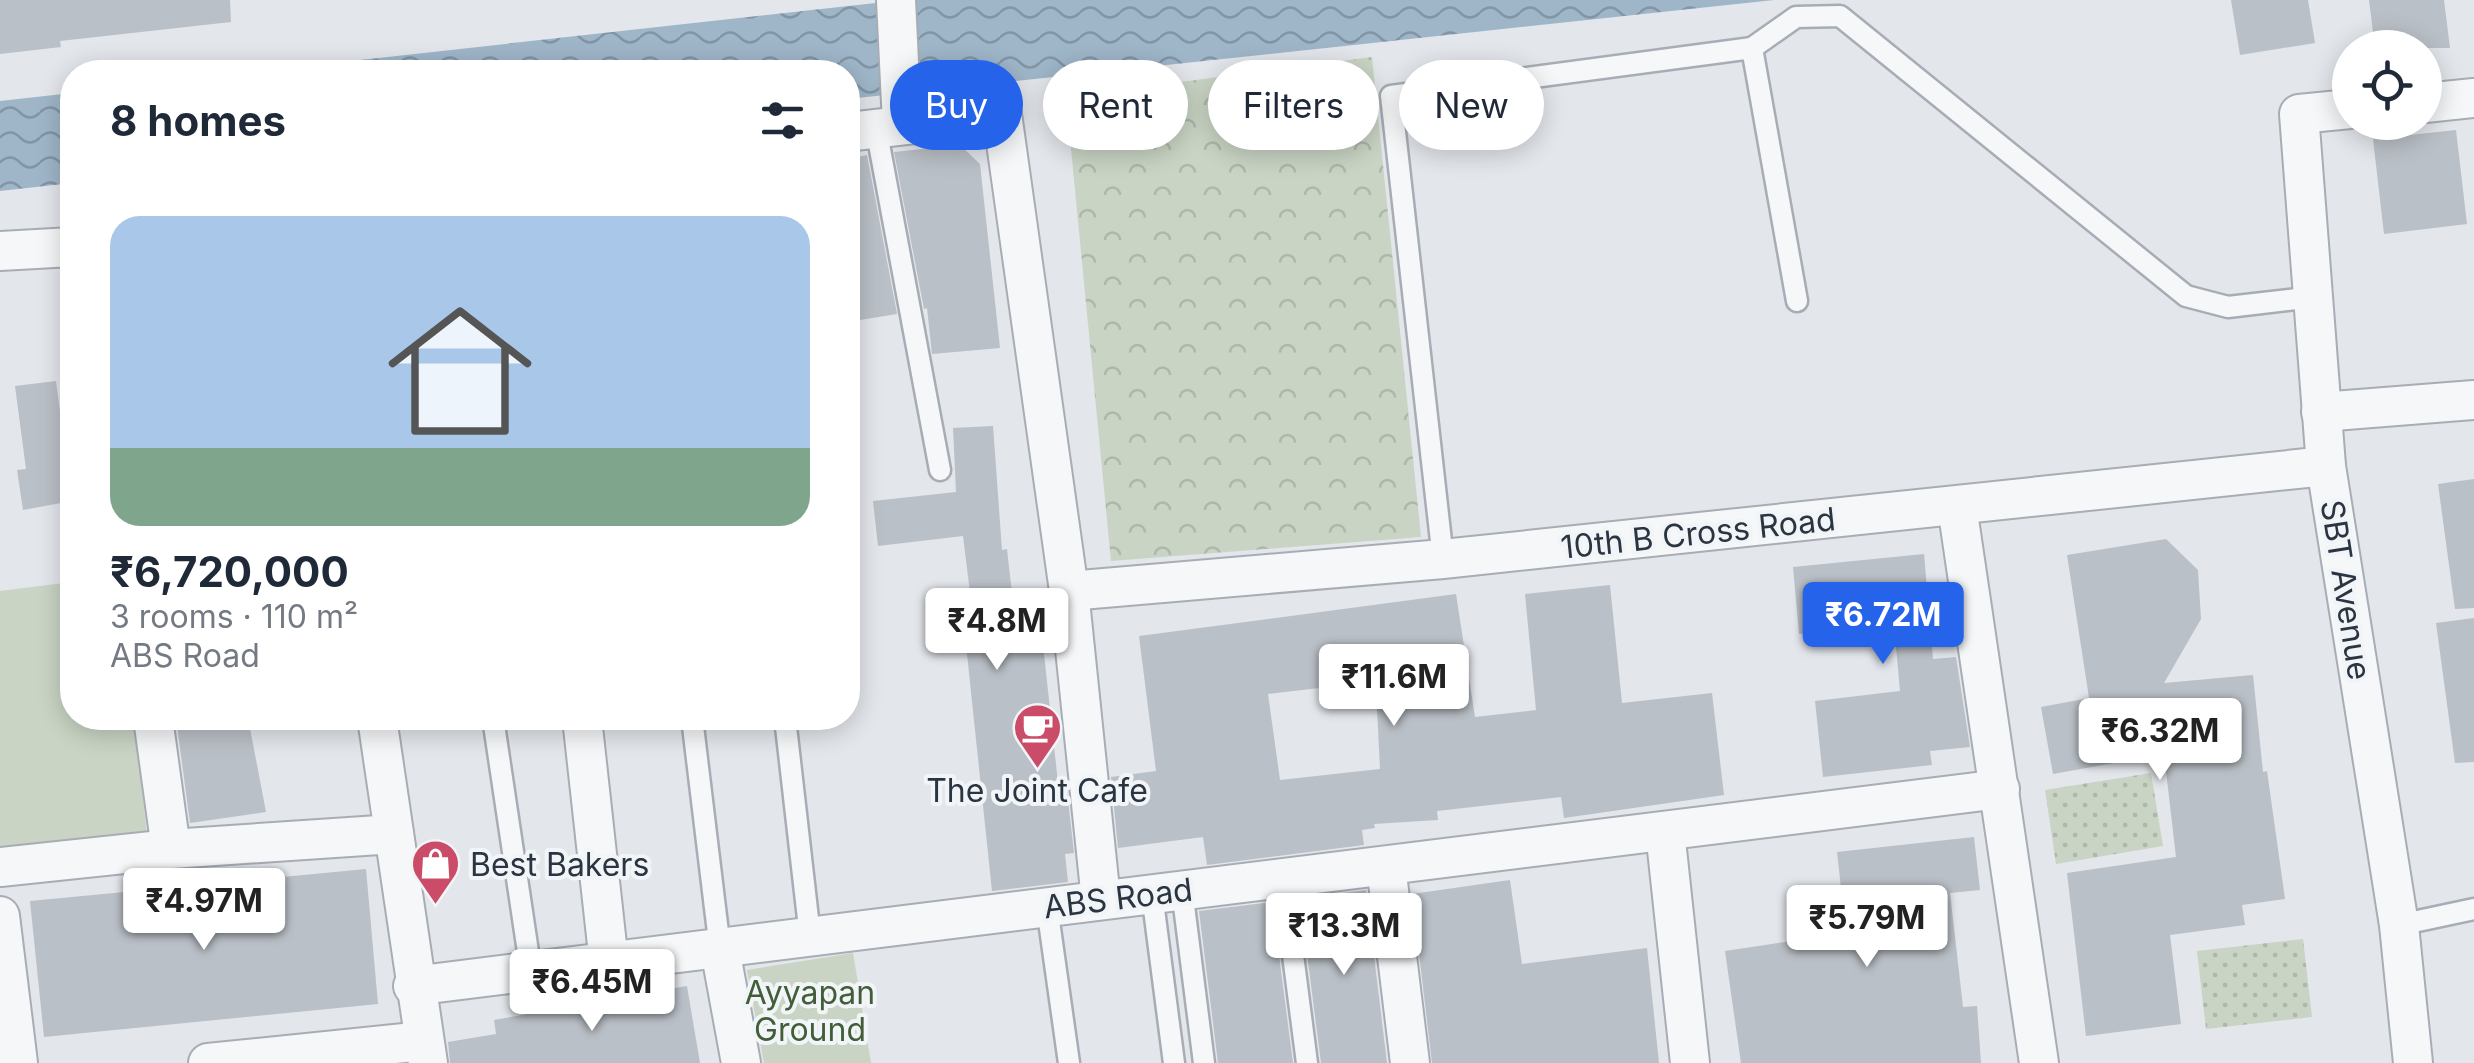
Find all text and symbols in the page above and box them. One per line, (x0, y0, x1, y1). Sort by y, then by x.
map controls (2332, 30, 2442, 140)
button: locate (2332, 30, 2442, 140)
chip: Buy (890, 60, 1023, 150)
chip: Rent (1043, 60, 1188, 150)
chip: Filters (1208, 60, 1379, 150)
chip: New (1399, 60, 1544, 150)
icon: filters (755, 93, 810, 148)
text: 8 homes (110, 95, 286, 146)
icon: home (370, 281, 550, 461)
street label: SBT Avenue (2313, 497, 2379, 683)
street label: 10th B Cross Road (1559, 499, 1837, 567)
text: ₹6,720,000 (110, 546, 349, 597)
pin: ₹6.72M (1802, 582, 1964, 667)
pin: ₹4.8M (927, 588, 1067, 673)
text: ₹6.72M (1825, 595, 1941, 634)
text: 3 rooms · 110 m² (110, 597, 358, 636)
text: ₹4.8M (947, 601, 1047, 640)
text: ABS Road (110, 636, 260, 675)
pin: ₹11.6M (1313, 644, 1475, 729)
text: ₹11.6M (1341, 657, 1447, 696)
pin: ₹6.32M (2079, 698, 2241, 783)
cafe icon: The Joint Cafe (1011, 702, 1063, 770)
text: ₹6.32M (2101, 711, 2219, 750)
place label: The Joint Cafe (926, 771, 1148, 810)
shop icon: Best Bakers (409, 838, 461, 906)
place label: Best Bakers (470, 845, 649, 884)
pin: ₹4.97M (123, 868, 285, 953)
street label: ABS Road (1041, 870, 1195, 926)
text: ₹4.97M (145, 881, 263, 920)
pin: ₹5.79M (1786, 885, 1948, 970)
pin: ₹13.3M (1263, 893, 1425, 978)
text: ₹5.79M (1809, 898, 1925, 937)
text: ₹13.3M (1288, 906, 1400, 945)
pin: ₹6.45M (511, 949, 673, 1034)
text: ₹6.45M (532, 962, 652, 1001)
park label: Ayyapan Ground (745, 973, 875, 1049)

